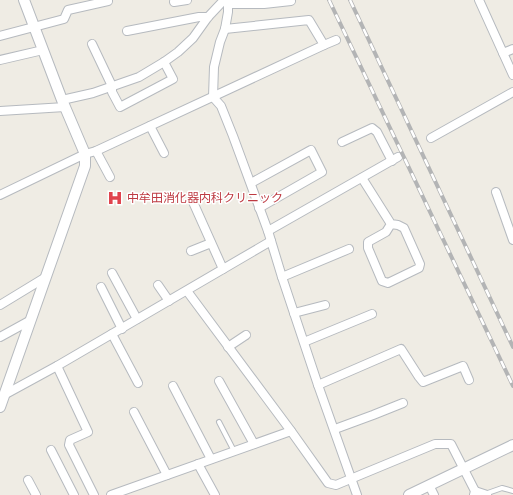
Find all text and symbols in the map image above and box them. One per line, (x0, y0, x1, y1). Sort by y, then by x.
hospital icon: 中牟田消化器内科クリニック (106, 189, 124, 207)
place label: 中牟田消化器内科クリニック (127, 191, 283, 205)

